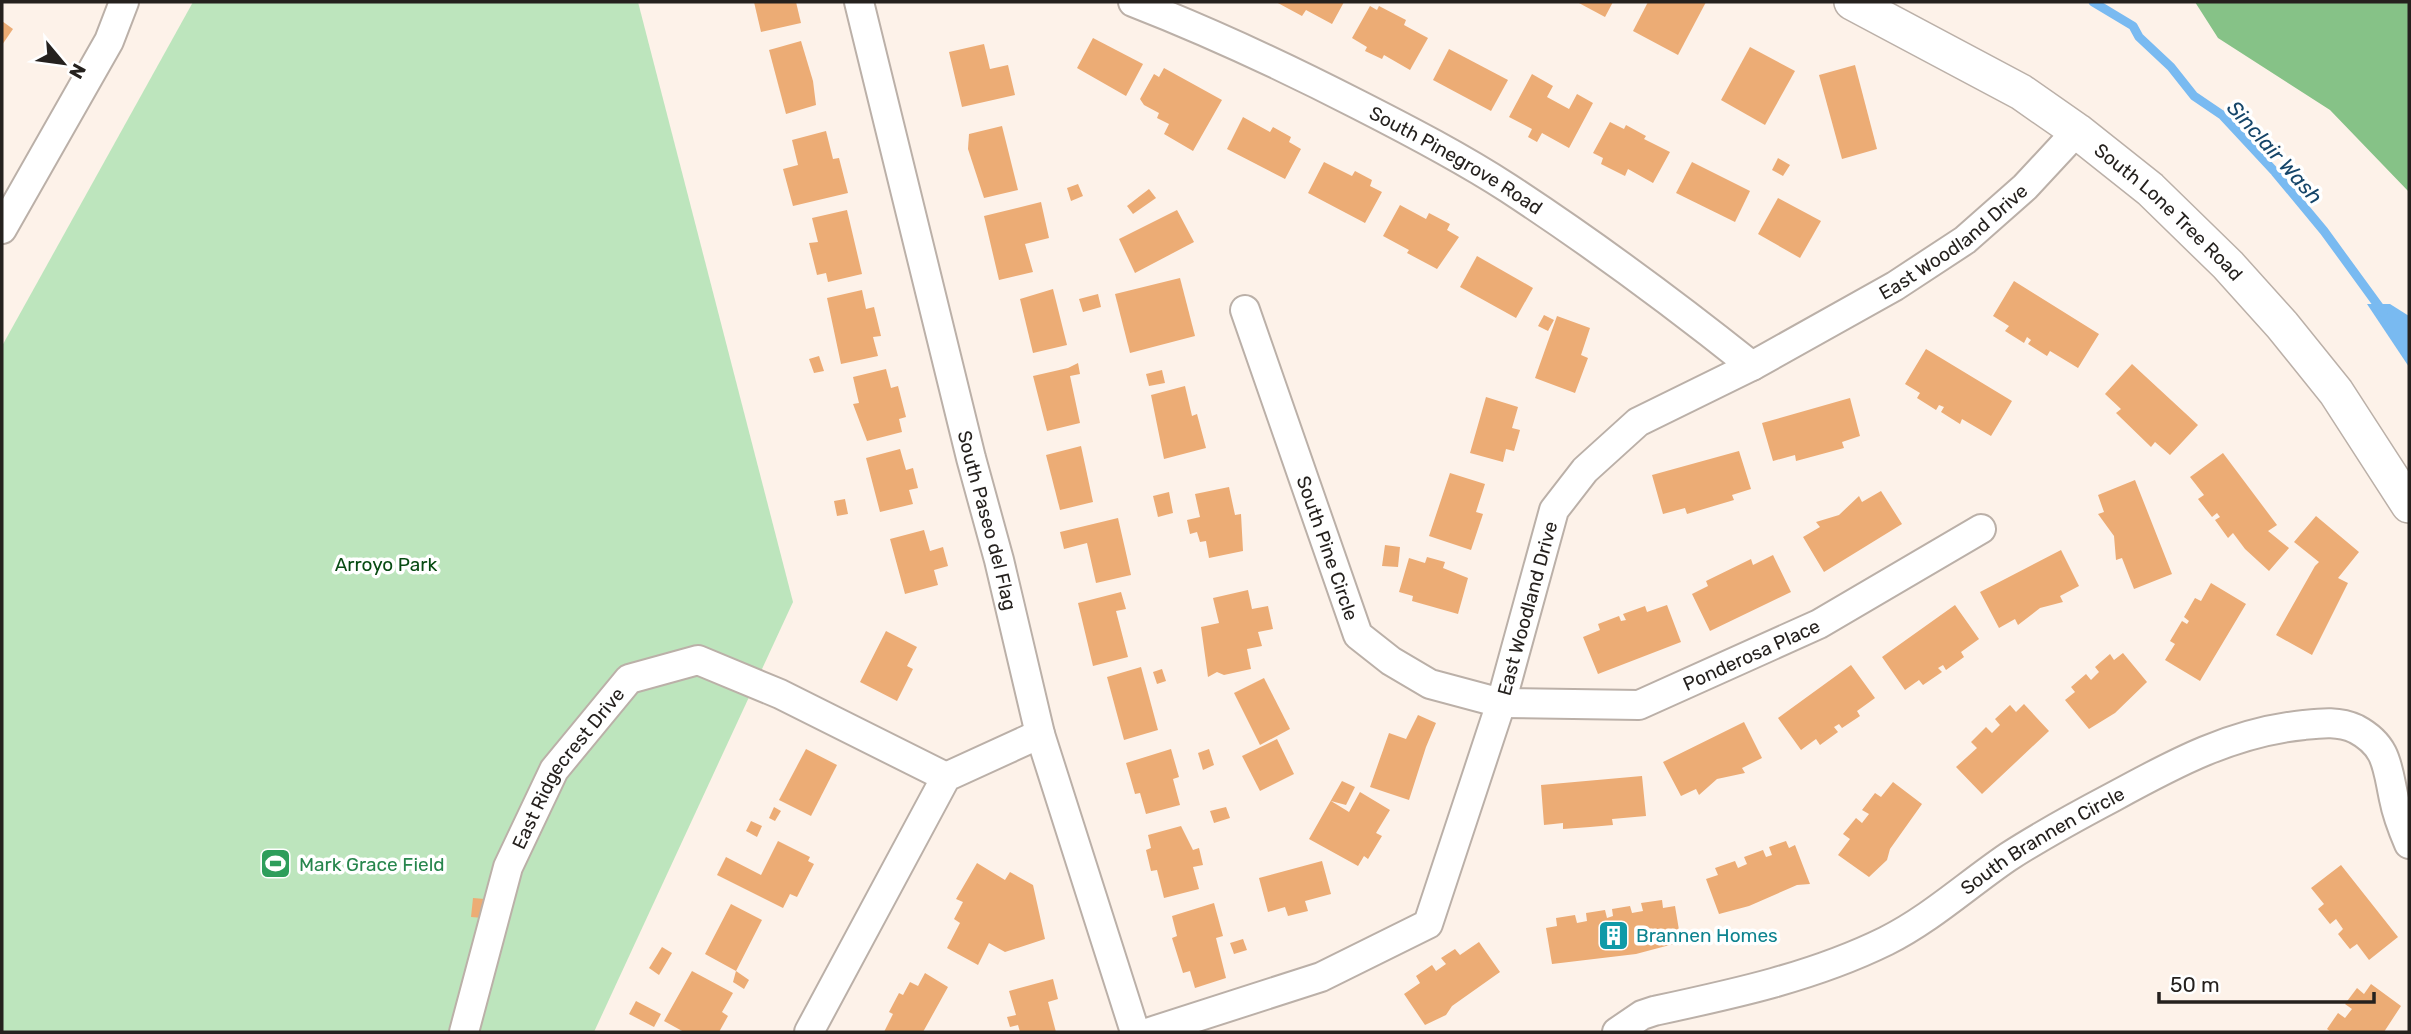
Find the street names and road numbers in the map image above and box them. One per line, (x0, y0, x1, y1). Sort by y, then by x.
street label: South Pinegrove Road (1366, 101, 1547, 219)
street label: South Lone Tree Road (2090, 138, 2248, 285)
street label: East Woodland Drive (1875, 179, 2032, 304)
street label: South Paseo del Flag (953, 428, 1022, 612)
street label: South Pine Circle (1292, 473, 1364, 623)
street label: East Woodland Drive (1492, 519, 1562, 698)
street label: Ponderosa Place (1679, 614, 1823, 695)
street label: East Ridgecrest Drive (507, 683, 629, 853)
street label: South Brannen Circle (1956, 782, 2128, 899)

